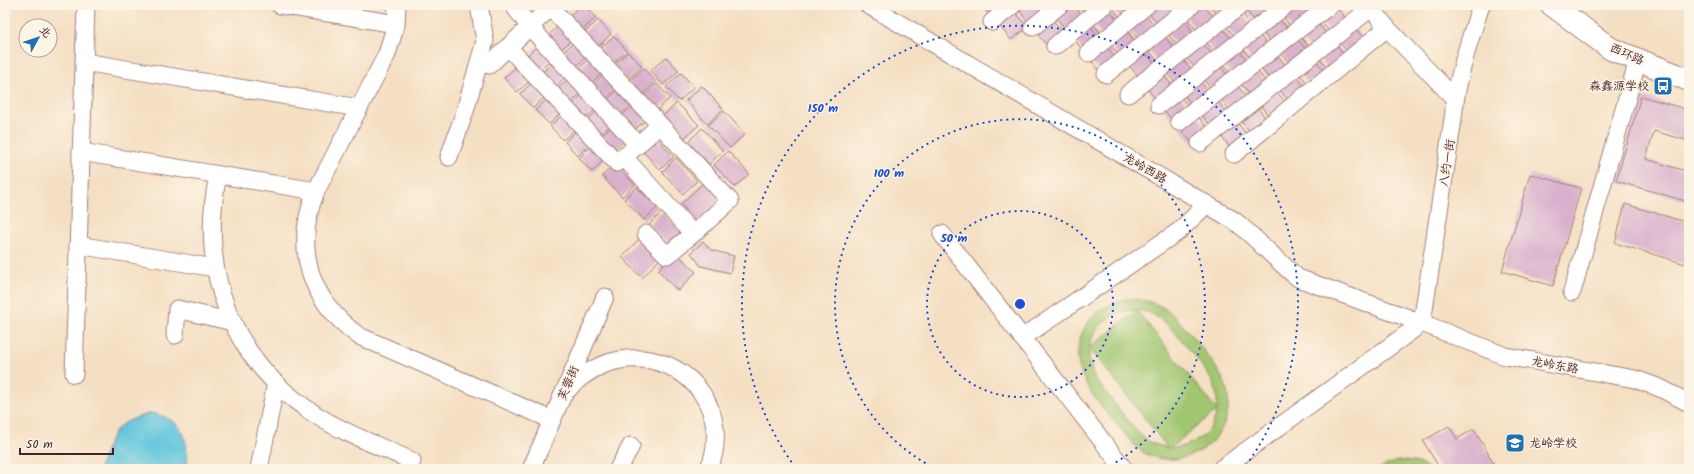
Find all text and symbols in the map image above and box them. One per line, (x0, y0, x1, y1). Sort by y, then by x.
north arrow (18, 18, 58, 58)
text: 北 (34, 22, 55, 42)
street label: 西环路 (1606, 38, 1647, 70)
bus stop icon: 森鑫源学校 (1652, 75, 1674, 97)
place label: 森鑫源学校 (1589, 77, 1649, 96)
text: 150 m (808, 99, 838, 118)
street label: 八约一街 (1434, 138, 1461, 188)
street label: 龙岭西路 (1119, 148, 1170, 189)
text: 100 m (874, 164, 904, 183)
text: 50 m (940, 229, 968, 248)
centre of rings (1013, 297, 1027, 311)
street label: 龙岭东路 (1530, 352, 1580, 379)
street label: 芙蓉街 (553, 363, 584, 403)
scale bar (20, 430, 113, 456)
school or university icon: 龙岭学校 (1504, 432, 1526, 454)
place label: 龙岭学校 (1529, 434, 1577, 453)
text: 50 m (26, 435, 53, 454)

